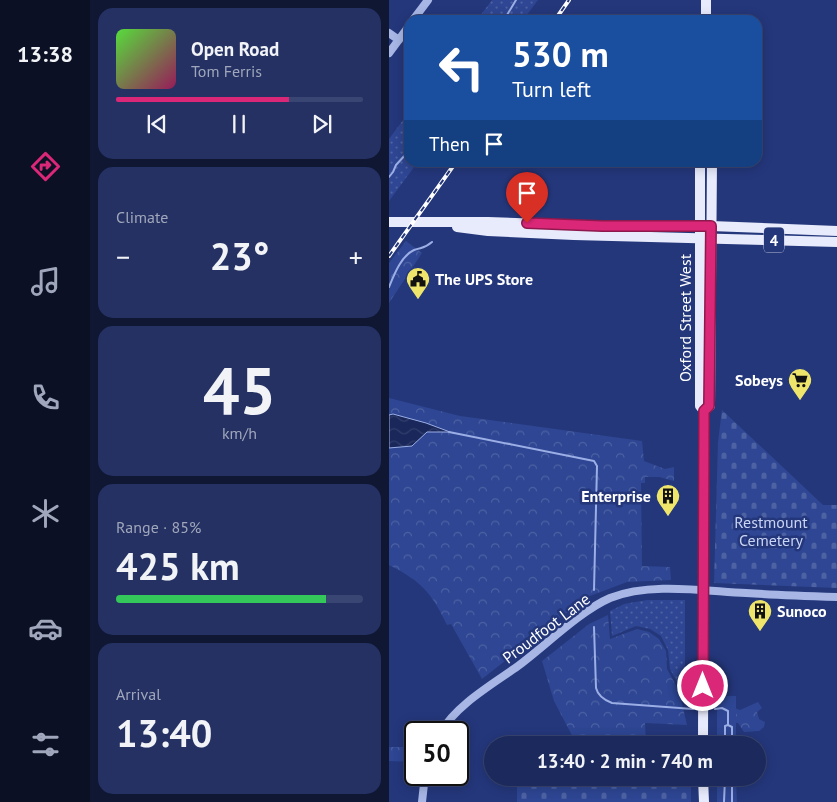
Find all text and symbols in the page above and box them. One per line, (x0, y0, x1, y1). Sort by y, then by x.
text: 530 m (512, 31, 609, 77)
icon: left (429, 35, 494, 100)
text: Open Road (191, 37, 279, 61)
text: 13:38 (17, 40, 73, 68)
text: Tom Ferris (191, 61, 262, 81)
text: Turn left (512, 75, 591, 103)
icon: previous (143, 110, 171, 138)
icon: pause (225, 110, 253, 138)
icon: next (308, 110, 336, 138)
icon: arrive (480, 130, 508, 158)
text: Then (429, 132, 470, 156)
icon: directions (28, 149, 63, 184)
pin (506, 172, 548, 223)
icon: arrive (513, 179, 541, 207)
text: Climate (116, 207, 168, 227)
road number: 4 (764, 228, 784, 252)
text: 23° (210, 231, 269, 280)
text: − (116, 238, 130, 275)
text: + (349, 238, 363, 275)
street label: Oxford Street West (675, 253, 695, 382)
icon: music (28, 264, 63, 299)
public building icon: The UPS Store (405, 266, 431, 300)
place label: The UPS Store (435, 269, 533, 289)
text: 45 (203, 348, 276, 432)
supermarket icon: Sobeys (787, 367, 813, 401)
place label: Sobeys (735, 370, 783, 390)
icon: phone (28, 380, 63, 415)
text: km/h (222, 423, 257, 443)
building icon: Enterprise (655, 483, 681, 517)
place label: Enterprise (581, 486, 651, 506)
icon: climate (28, 496, 63, 531)
park label: Restmount Cemetery (734, 512, 808, 550)
text: Range · 85% (116, 517, 201, 537)
text: 425 km (116, 541, 240, 590)
street label: Proudfoot Lane (498, 589, 594, 667)
building icon: Sunoco (747, 598, 773, 632)
place label: Sunoco (777, 601, 827, 621)
icon: car (28, 611, 63, 646)
position arrow (676, 659, 728, 711)
text: Arrival (116, 684, 161, 704)
text: 13:40 (116, 708, 212, 757)
speed limit sign: 50 (404, 721, 469, 786)
icon: filters (28, 727, 63, 762)
text: 13:40 · 2 min · 740 m (537, 749, 713, 773)

